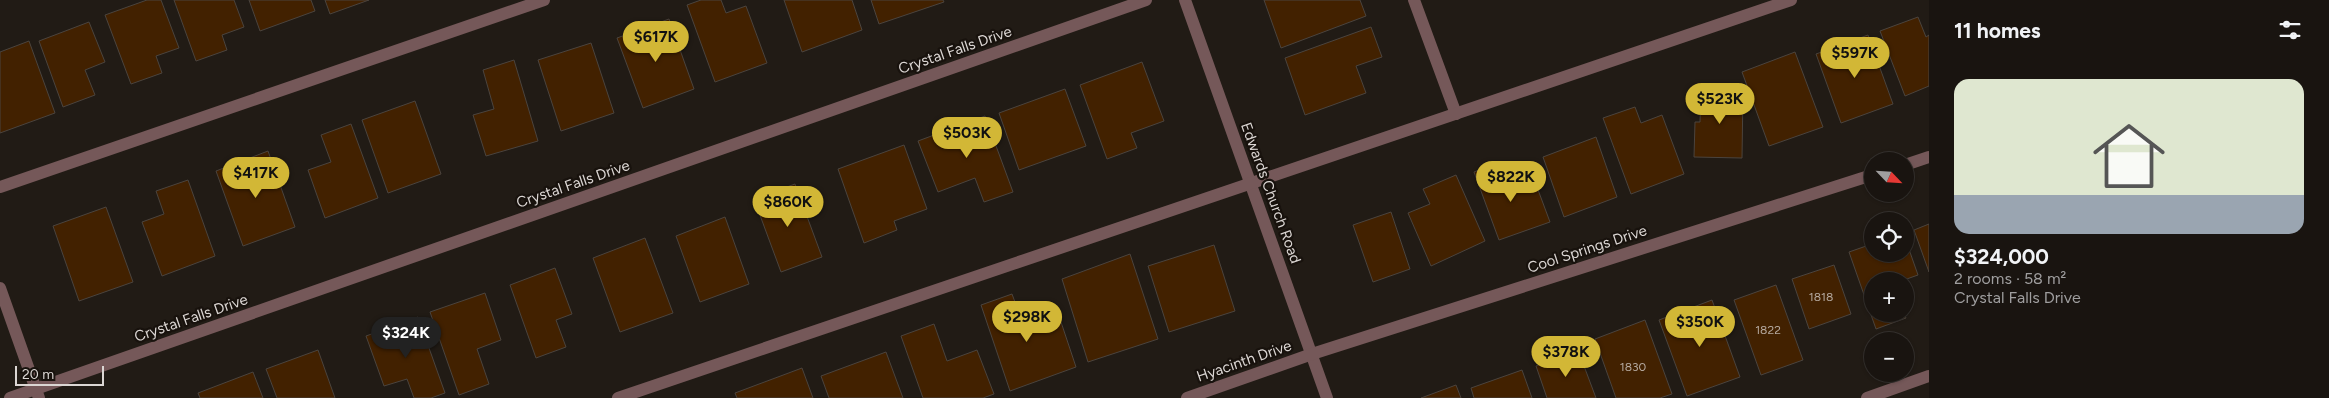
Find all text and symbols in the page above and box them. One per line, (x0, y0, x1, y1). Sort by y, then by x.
icon: filters (2276, 16, 2304, 44)
text: 11 homes (1954, 18, 2041, 43)
pin: $617K (621, 20, 691, 63)
street label: Crystal Falls Drive (896, 22, 1014, 78)
text: $617K (634, 27, 678, 46)
pin: $597K (1820, 36, 1890, 79)
text: $597K (1832, 43, 1879, 62)
pin: $523K (1685, 82, 1755, 125)
text: $523K (1697, 89, 1743, 108)
icon: home (2084, 111, 2174, 201)
pin: $503K (932, 116, 1002, 159)
street label: Edwards Church Road (1237, 120, 1305, 266)
text: $503K (943, 123, 991, 142)
north arrow (1864, 152, 1914, 202)
map controls (1864, 152, 1914, 382)
pin: $417K (221, 156, 291, 199)
street label: Crystal Falls Drive (514, 156, 632, 212)
pin: $822K (1476, 160, 1546, 203)
text: $417K (233, 163, 279, 182)
text: $822K (1487, 167, 1535, 186)
pin: $860K (753, 186, 823, 228)
text: $860K (764, 192, 812, 211)
button: locate (1864, 212, 1914, 262)
street label: Cool Springs Drive (1525, 221, 1649, 277)
text: $324,000 (1954, 244, 2049, 269)
text: 2 rooms · 58 m² (1954, 269, 2066, 288)
button: + (1864, 272, 1914, 322)
text: Crystal Falls Drive (1954, 288, 2081, 307)
street label: Crystal Falls Drive (132, 290, 250, 346)
house number: 1818 (1809, 290, 1833, 304)
pin: $298K (992, 300, 1062, 343)
pin: $350K (1665, 306, 1735, 348)
text: $298K (1003, 307, 1051, 326)
text: $350K (1676, 312, 1724, 331)
pin: $324K (371, 316, 441, 359)
text: $324K (382, 323, 430, 342)
house number: 1822 (1755, 323, 1781, 337)
button: − (1864, 332, 1914, 382)
street label: Hyacinth Drive (1194, 336, 1294, 386)
pin: $378K (1531, 336, 1601, 378)
text: $378K (1542, 342, 1590, 361)
house number: 1830 (1620, 360, 1647, 374)
scale bar (15, 363, 104, 386)
text: 20 m (22, 366, 54, 383)

